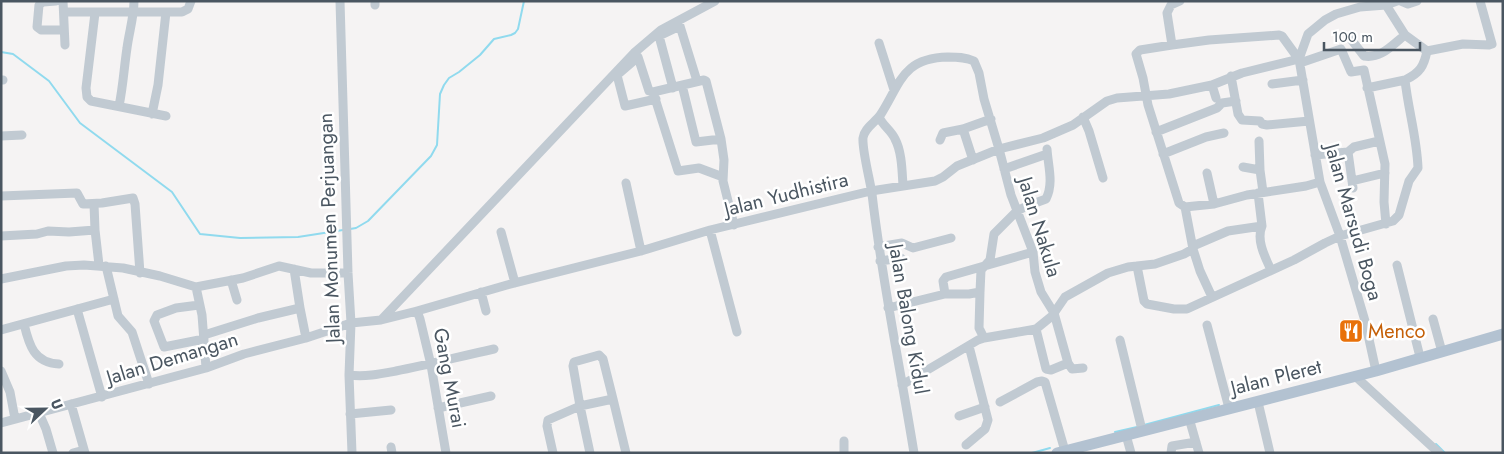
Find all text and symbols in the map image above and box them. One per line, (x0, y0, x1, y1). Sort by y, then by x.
scale bar (1324, 20, 1420, 52)
text: 100 m (1332, 26, 1373, 48)
street label: Jalan Monumen Perjuangan (311, 112, 348, 347)
street label: Jalan Marsudi Boga (1316, 137, 1390, 304)
street label: Jalan Yudhistira (718, 165, 851, 225)
street label: Jalan Nakula (1010, 171, 1069, 281)
street label: Jalan Balong Kidul (880, 239, 936, 397)
place label: Menco (1368, 317, 1426, 346)
restaurant icon: Menco (1338, 318, 1364, 344)
street label: Jalan Demangan (100, 325, 242, 393)
street label: Gang Murai (426, 326, 473, 431)
street label: Jalan Pleret (1225, 352, 1325, 403)
north arrow (20, 384, 70, 434)
text: U (46, 396, 68, 412)

